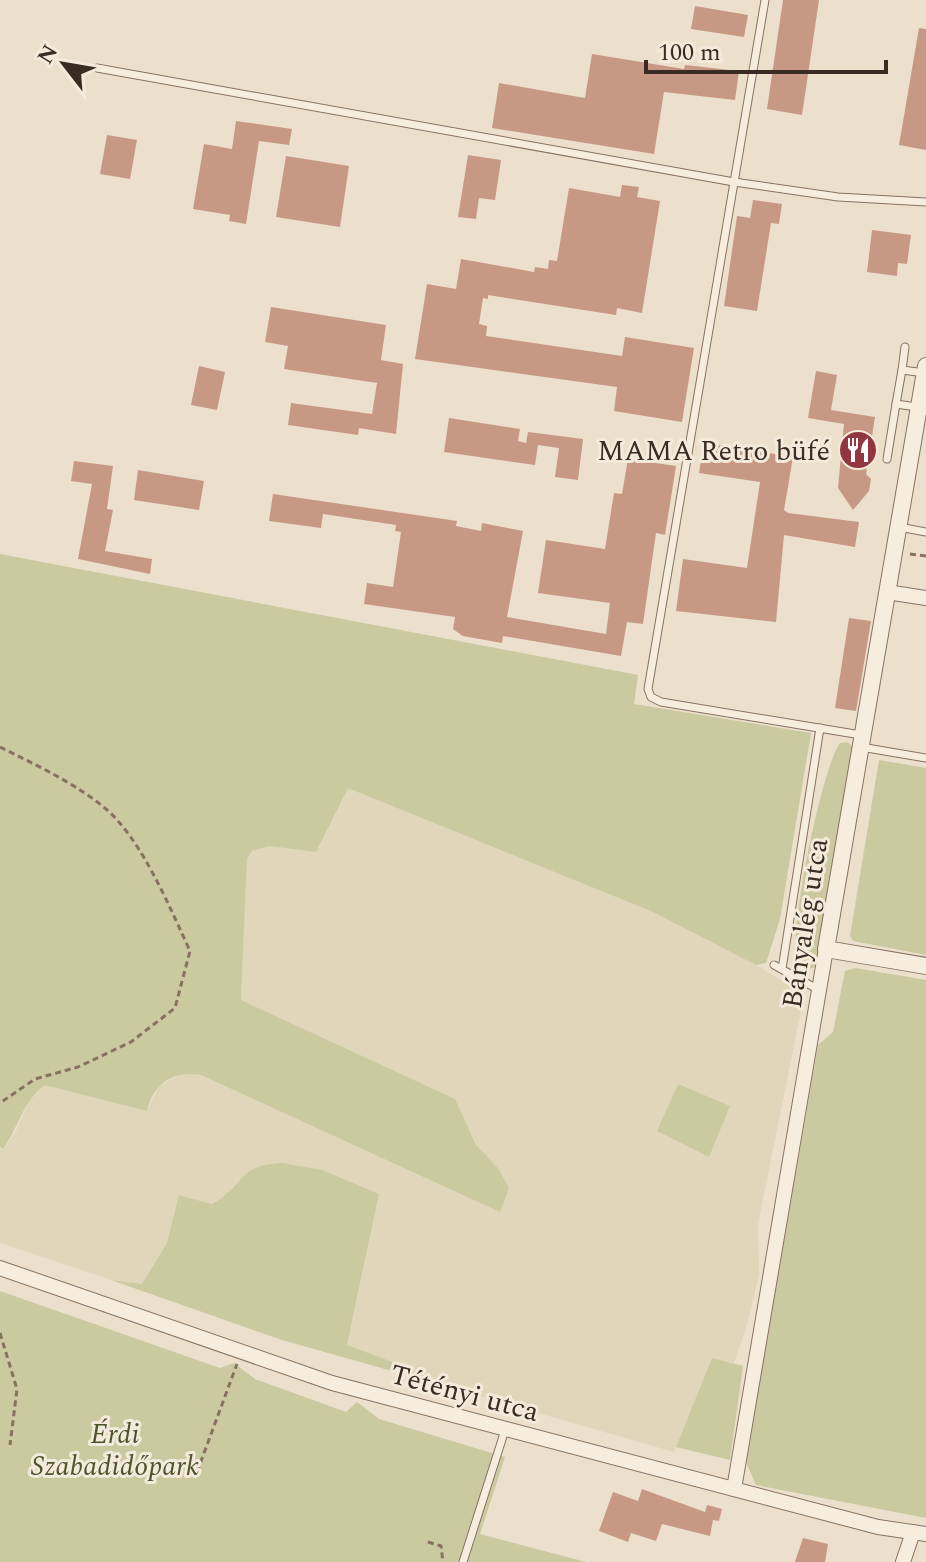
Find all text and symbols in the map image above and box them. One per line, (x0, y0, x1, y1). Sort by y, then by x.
north arrow (24, 24, 104, 104)
scale bar (646, 24, 886, 74)
text: 100 m (658, 35, 721, 71)
text: N (29, 38, 67, 71)
restaurant icon: MAMA Retro büfé (837, 429, 879, 471)
place label: MAMA Retro büfé (597, 430, 830, 473)
street label: Bányalég utca (771, 835, 840, 1012)
street label: Tétényi utca (385, 1353, 544, 1434)
park label: Érdi Szabadidőpark (31, 1413, 199, 1488)

